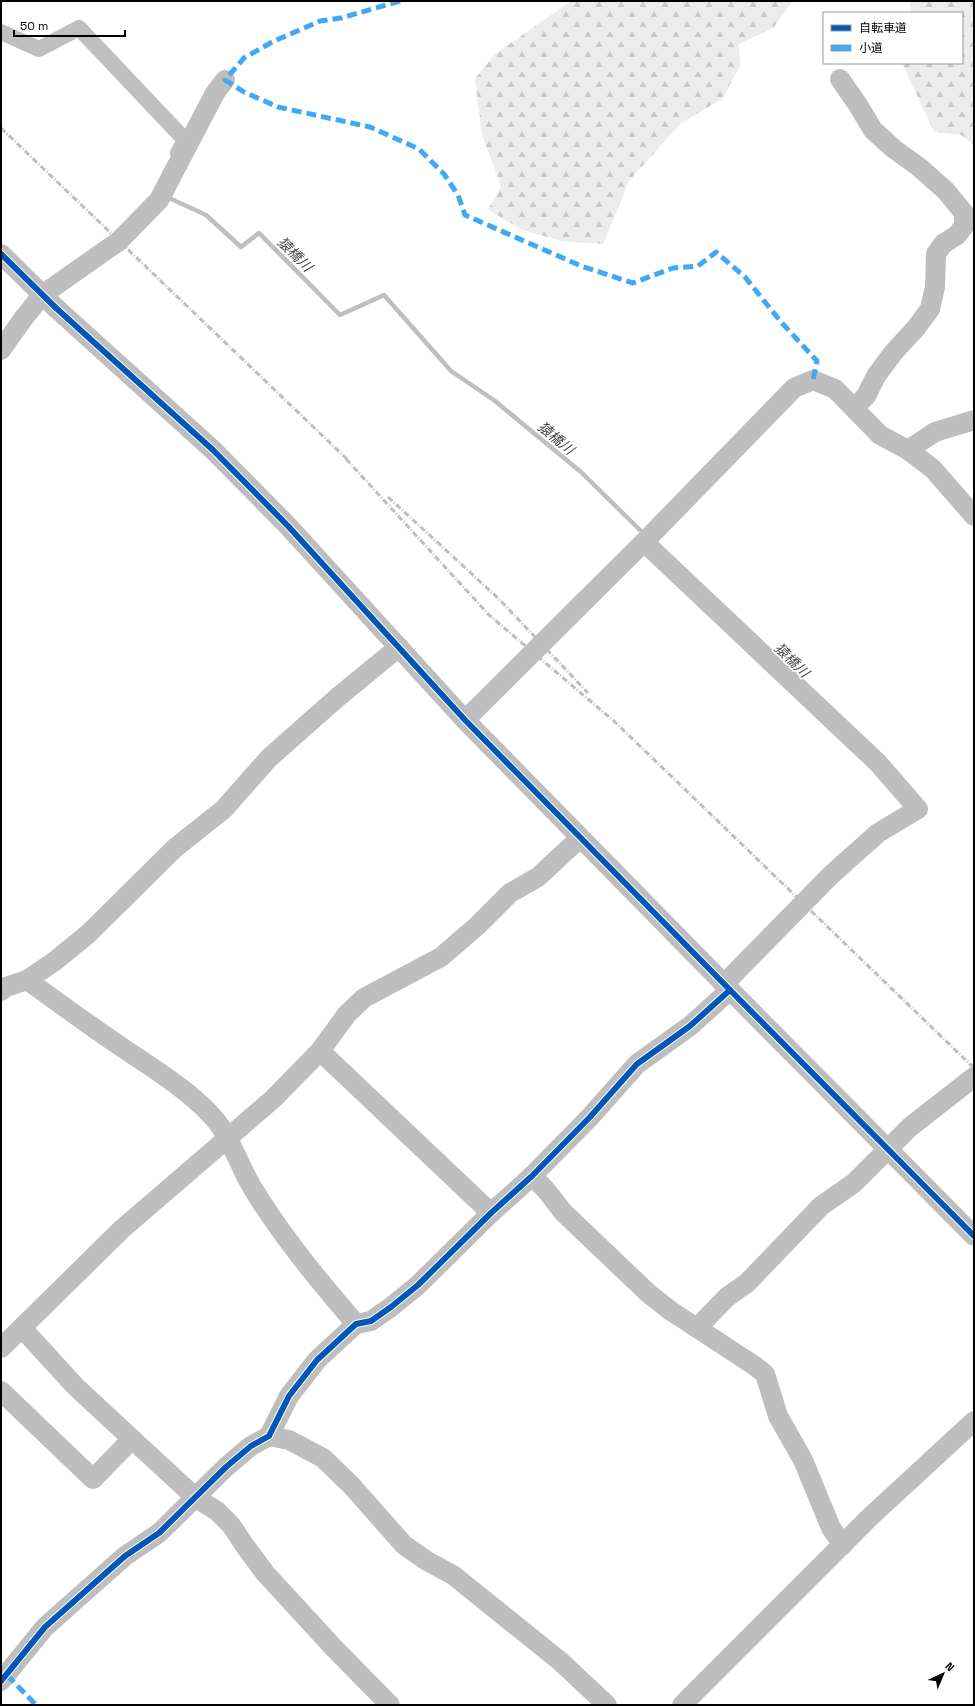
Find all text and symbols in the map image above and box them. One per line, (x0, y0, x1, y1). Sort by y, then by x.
scale bar (14, 12, 125, 38)
legend (823, 12, 963, 64)
text: 50 m (20, 18, 48, 34)
text: 自転車道 (859, 20, 907, 36)
text: 小道 (859, 40, 883, 56)
water label: 猿橋川 (274, 233, 318, 277)
water label: 猿橋川 (534, 418, 579, 460)
water label: 猿橋川 (771, 639, 815, 682)
north arrow (923, 1654, 963, 1694)
text: N (942, 1659, 957, 1674)

